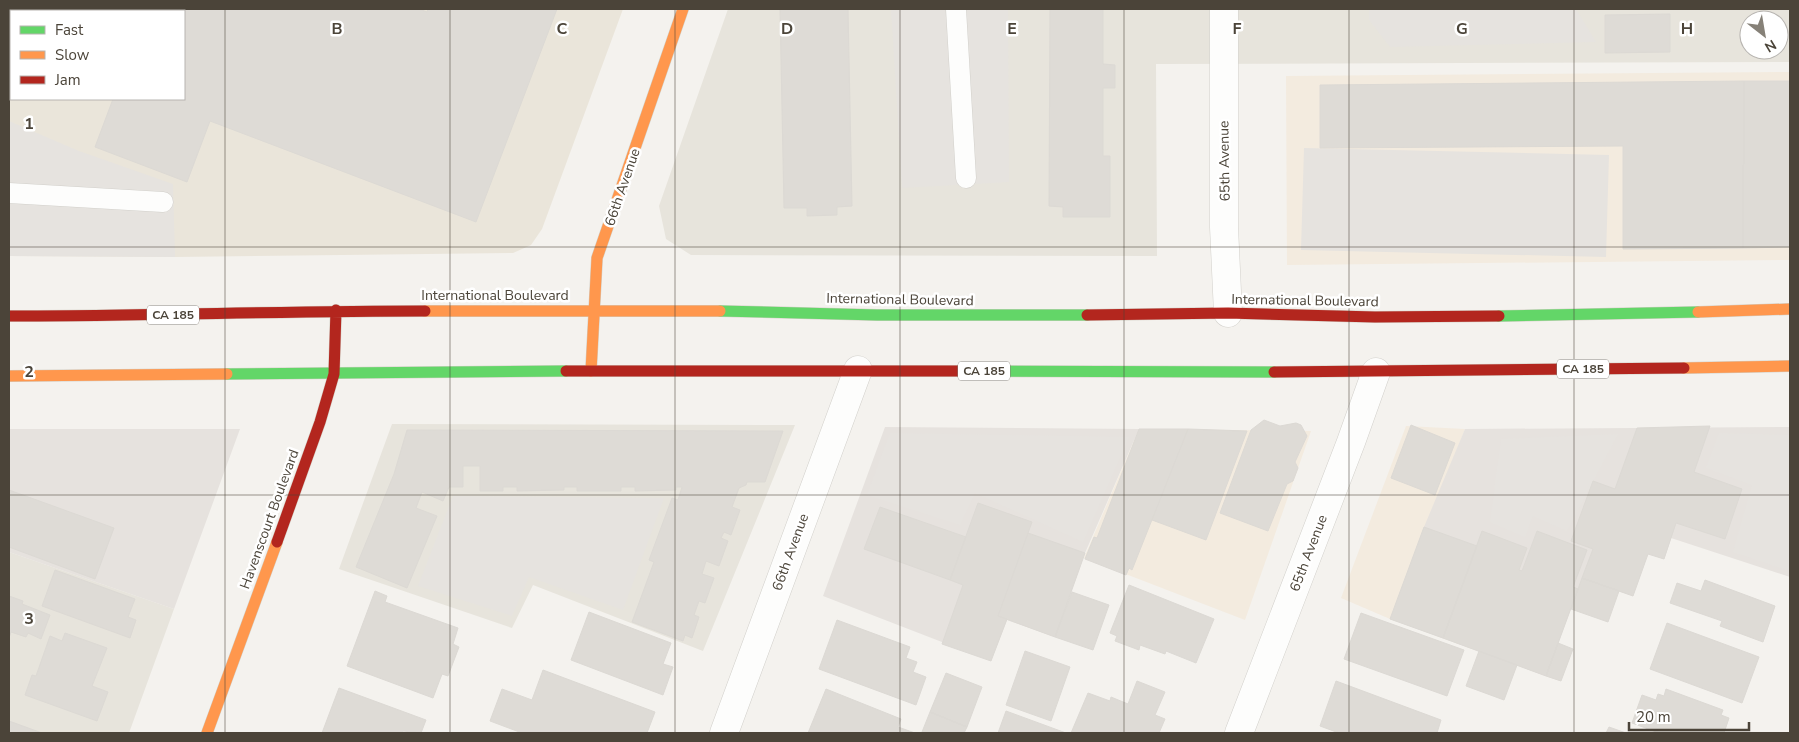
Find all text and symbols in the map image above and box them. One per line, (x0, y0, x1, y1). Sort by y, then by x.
legend (10, 10, 185, 100)
north arrow (1739, 10, 1789, 60)
text: B (331, 18, 343, 40)
text: C (557, 18, 568, 40)
text: D (781, 18, 793, 40)
text: E (1007, 18, 1017, 40)
text: F (1233, 18, 1242, 40)
text: G (1456, 18, 1468, 40)
text: H (1681, 18, 1693, 40)
text: Fast (55, 20, 84, 40)
text: N (1761, 35, 1780, 57)
text: Slow (55, 45, 90, 65)
text: Jam (54, 70, 81, 90)
text: 1 (24, 113, 34, 135)
street label: 65th Avenue (1214, 120, 1235, 202)
street label: 66th Avenue (600, 146, 645, 229)
street label: International Boulevard (421, 286, 569, 305)
street label: International Boulevard (826, 289, 974, 310)
street label: International Boulevard (1231, 290, 1379, 311)
road number: CA 185 (147, 306, 199, 324)
road number: CA 185 (1557, 359, 1609, 378)
text: 2 (24, 361, 34, 383)
road number: CA 185 (958, 362, 1010, 381)
street label: Havenscourt Boulevard (235, 447, 304, 592)
street label: 66th Avenue (768, 511, 813, 593)
street label: 65th Avenue (1285, 512, 1332, 594)
text: 3 (24, 608, 34, 630)
scale bar (1629, 700, 1749, 732)
text: 20 m (1636, 707, 1671, 727)

